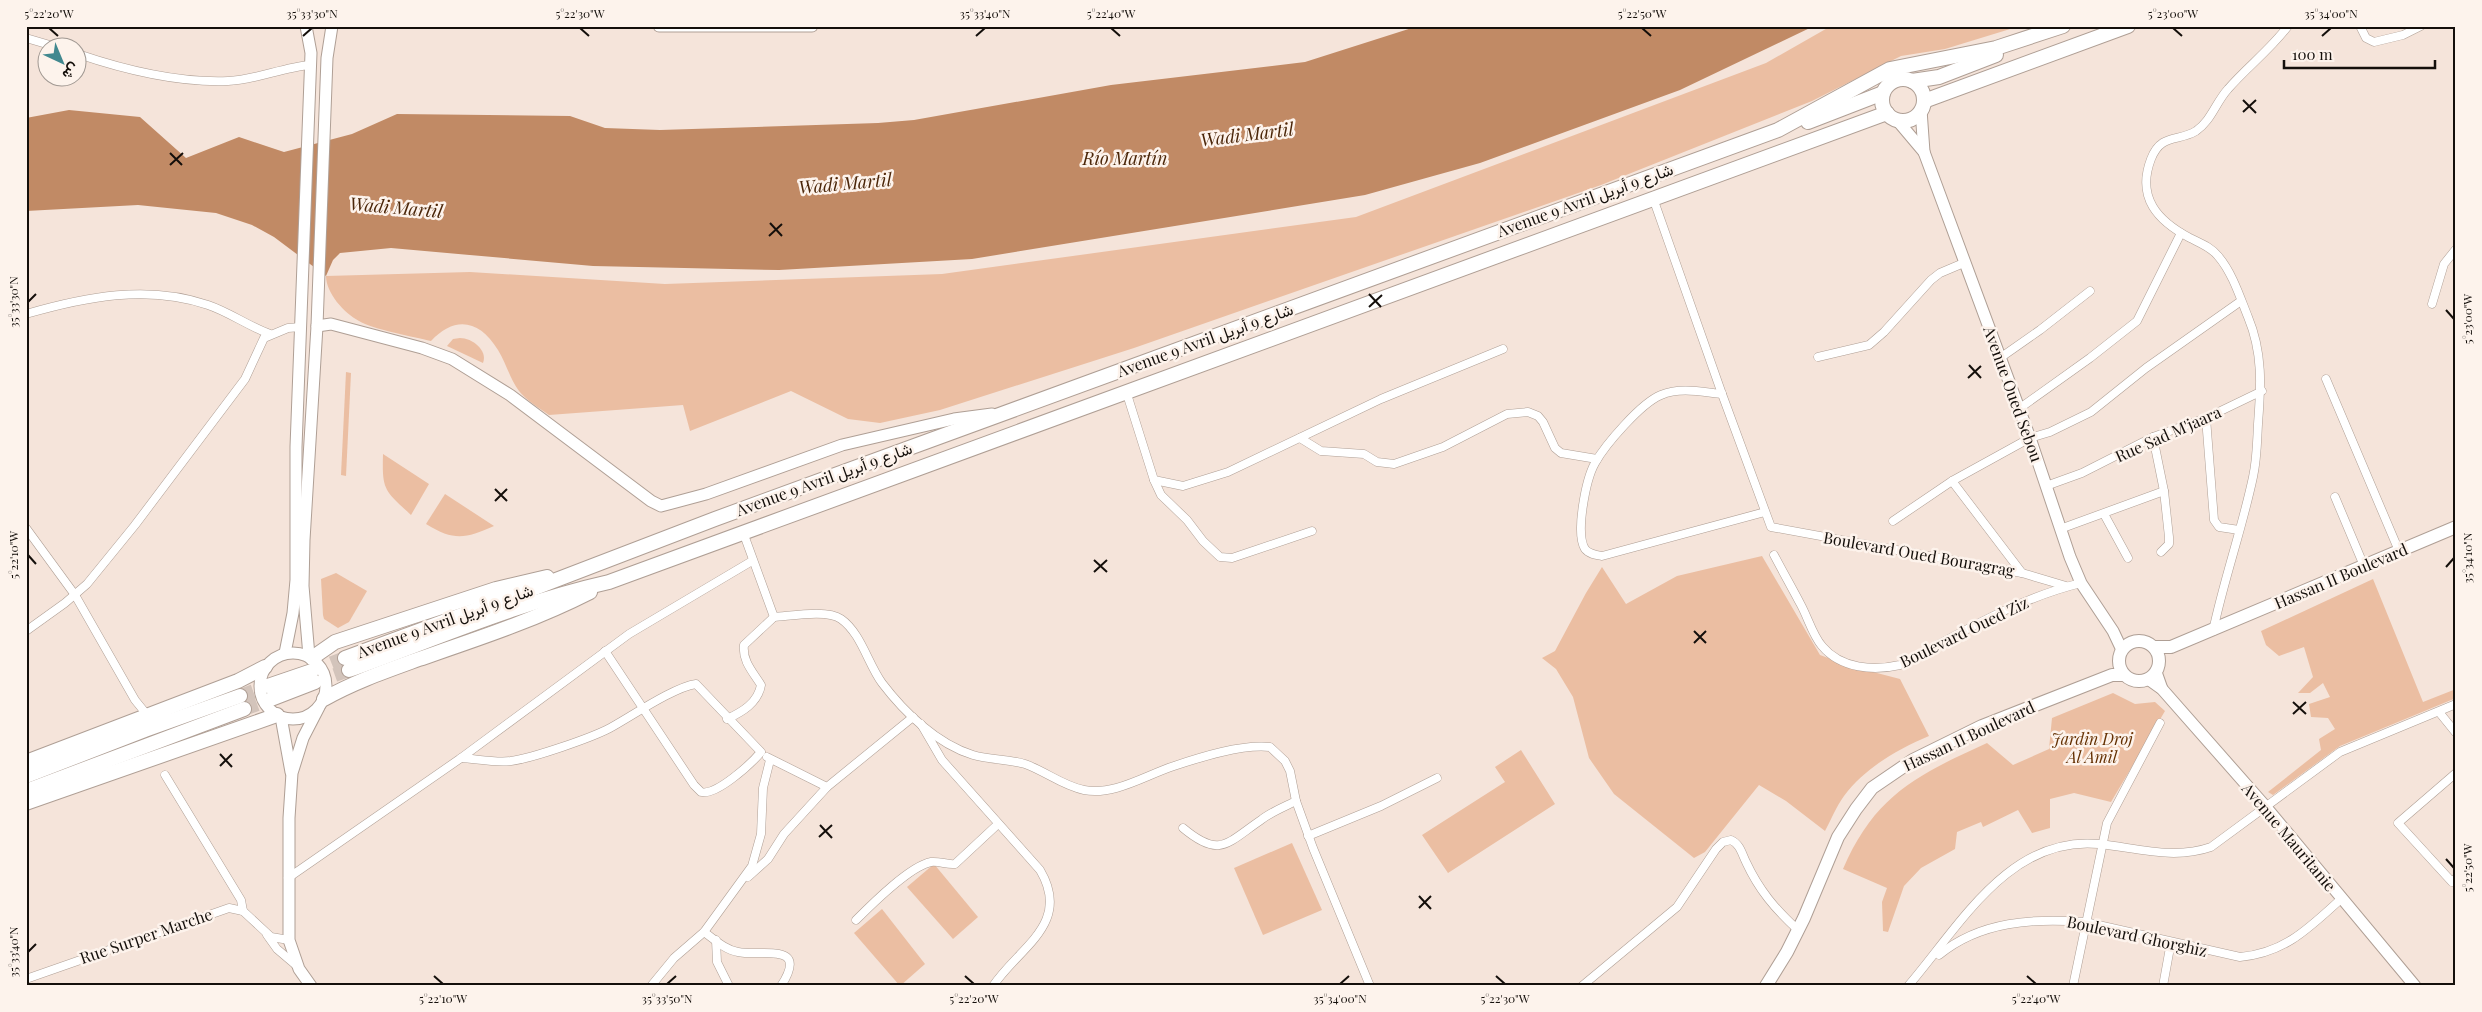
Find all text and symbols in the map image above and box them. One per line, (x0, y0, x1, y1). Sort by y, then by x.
text: 5°22'20"W (24, 5, 74, 21)
text: 35°33'30"N (286, 5, 338, 21)
text: 5°22'30"W (555, 5, 605, 21)
text: 35°33'40"N (960, 5, 1011, 21)
text: 5°22'40"W (1087, 5, 1136, 21)
text: 5°22'50"W (1618, 5, 1666, 21)
text: 5°23'00"W (2148, 5, 2198, 21)
text: 35°34'00"N (2304, 5, 2358, 21)
north arrow (38, 38, 88, 88)
scale bar (2284, 38, 2436, 70)
text: 100 m (2292, 44, 2333, 64)
text: ش (59, 59, 84, 85)
water label: Wadi Martil (1199, 116, 1296, 152)
water label: Río Martín (1082, 146, 1167, 170)
street label: Avenue 9 Avril شارع 9 أبريل (1493, 158, 1676, 243)
water label: Wadi Martil (797, 167, 894, 199)
water label: Wadi Martil (348, 191, 445, 223)
text: 35°33'30"N (5, 276, 21, 328)
text: 5°23'00"W (2459, 294, 2475, 344)
street label: Avenue 9 Avril شارع 9 أبريل (1113, 298, 1296, 383)
street label: Avenue Oued Sebou (1979, 322, 2048, 465)
street label: Rue Sad M'jaara (2112, 401, 2224, 466)
street label: Avenue 9 Avril شارع 9 أبريل (732, 437, 915, 522)
street label: Boulevard Oued Bouragrag (1822, 526, 2017, 581)
text: 5°22'10"W (5, 531, 21, 579)
text: 35°34'10"N (2459, 532, 2475, 583)
street label: Hassan II Boulevard (2271, 538, 2411, 613)
street label: Avenue 9 Avril شارع 9 أبريل (353, 579, 536, 664)
street label: Boulevard Oued Ziz (1896, 591, 2032, 672)
street label: Hassan II Boulevard (1900, 696, 2038, 775)
park label: Jardin Droj Al Amil (2051, 728, 2133, 767)
street label: Avenue Mauritanie (2237, 777, 2341, 895)
text: 5°22'50"W (2459, 844, 2475, 892)
street label: Rue Surper Marche (77, 903, 215, 968)
street label: Boulevard Ghorghiz (2065, 910, 2210, 961)
text: 35°33'40"N (5, 926, 21, 977)
text: 5°22'10"W (419, 990, 467, 1006)
text: 35°33'50"N (642, 990, 693, 1006)
text: 5°22'20"W (949, 990, 999, 1006)
text: 35°34'00"N (1313, 990, 1367, 1006)
text: 5°22'30"W (1480, 990, 1530, 1006)
text: 5°22'40"W (2012, 990, 2061, 1006)

